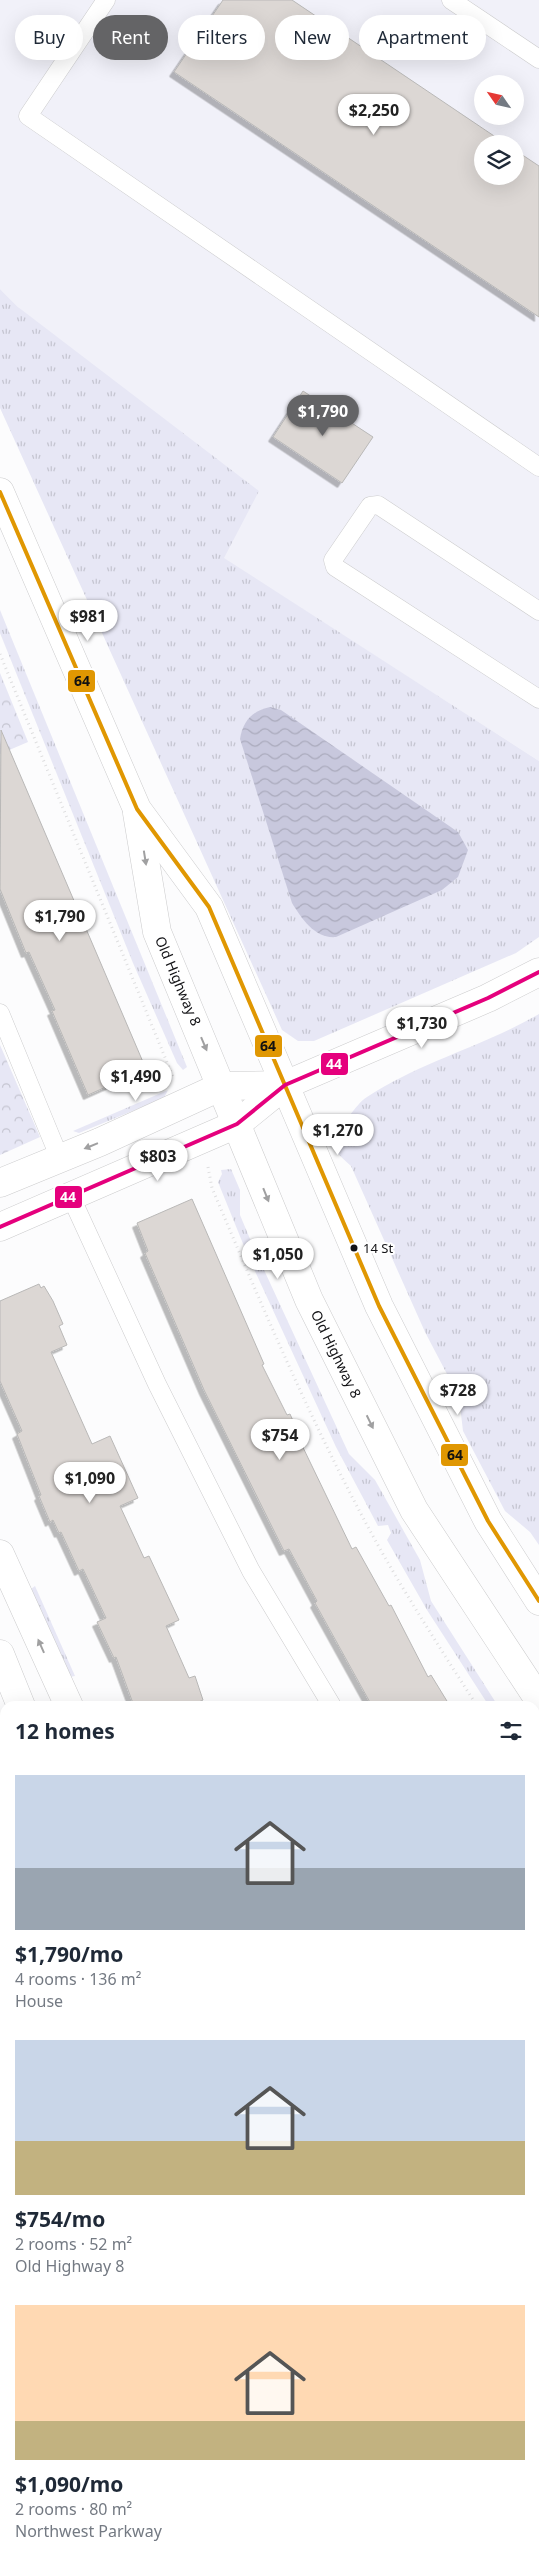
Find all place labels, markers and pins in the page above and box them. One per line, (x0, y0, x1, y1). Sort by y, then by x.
pin: $2,250 (333, 94, 415, 136)
pin: $1,790 (282, 394, 364, 437)
pin: $981 (58, 600, 118, 642)
pin: $1,790 (19, 900, 101, 942)
pin: $1,730 (381, 1006, 463, 1049)
pin: $1,490 (95, 1060, 177, 1102)
pin: $1,270 (297, 1114, 379, 1156)
pin: $803 (128, 1140, 188, 1182)
pin: $1,050 (237, 1238, 319, 1280)
place label: 14 St (363, 1239, 393, 1257)
marker: 14 St (349, 1243, 359, 1253)
pin: $728 (428, 1374, 488, 1416)
pin: $754 (250, 1418, 310, 1461)
pin: $1,090 (49, 1462, 131, 1504)

